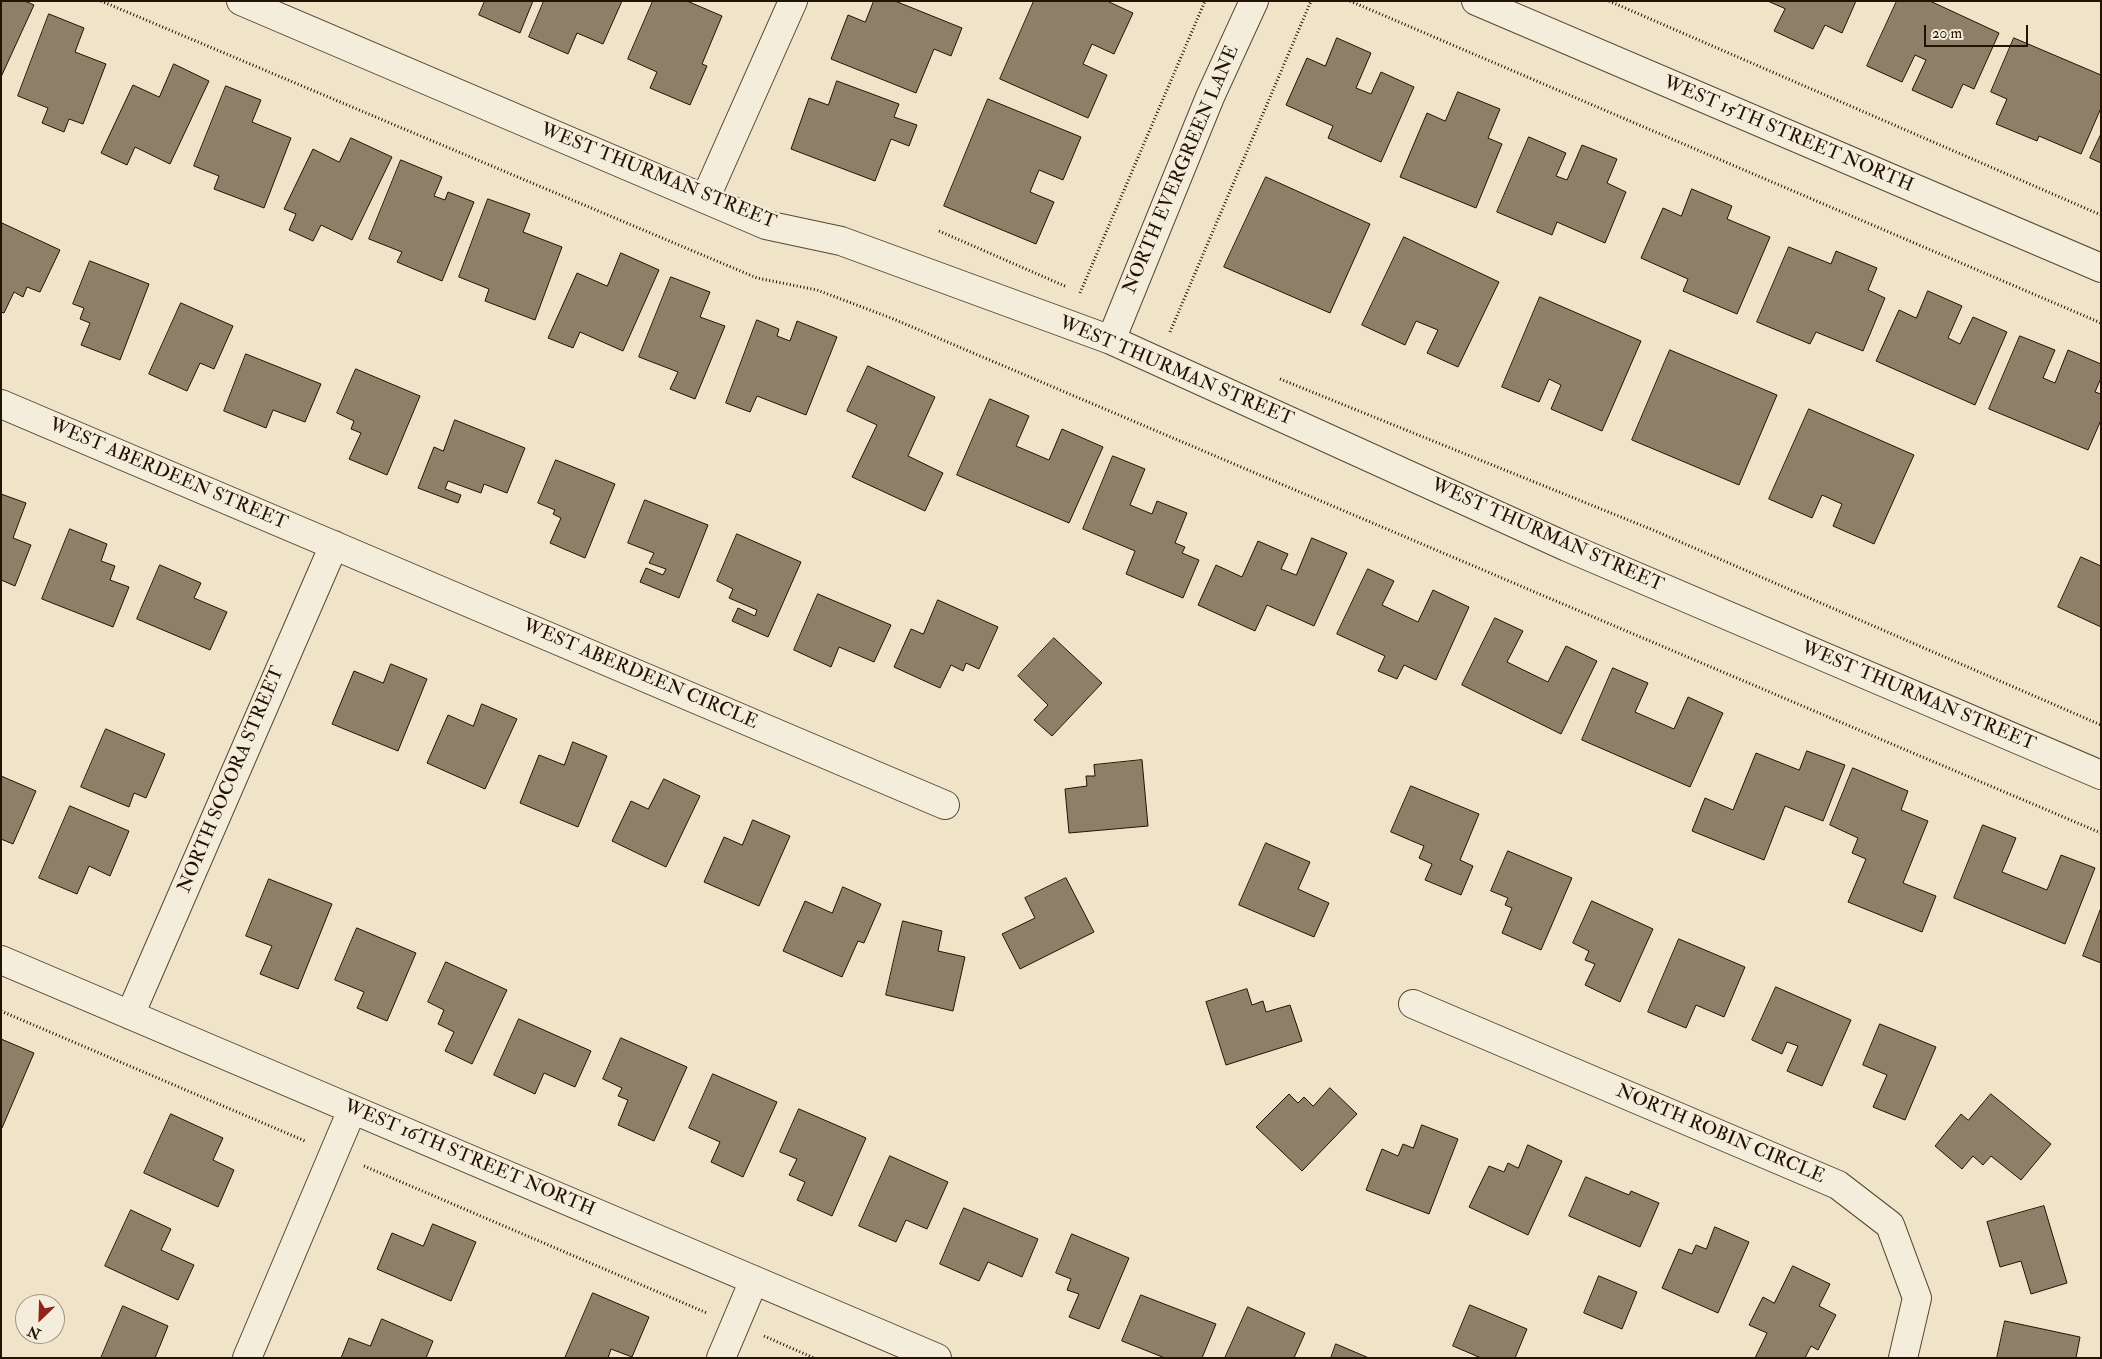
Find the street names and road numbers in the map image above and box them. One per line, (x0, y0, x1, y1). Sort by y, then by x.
street label: NORTH EVERGREEN LANE (1119, 42, 1245, 298)
street label: WEST 15TH STREET NORTH (1660, 72, 1916, 198)
street label: WEST THURMAN STREET (537, 119, 779, 235)
street label: WEST THURMAN STREET (1056, 312, 1296, 432)
street label: WEST ABERDEEN STREET (45, 414, 291, 536)
street label: WEST THURMAN STREET (1427, 474, 1667, 598)
street label: WEST ABERDEEN CIRCLE (519, 615, 761, 735)
street label: WEST THURMAN STREET (1798, 637, 2038, 757)
street label: NORTH SOCORA STREET (174, 663, 290, 897)
street label: NORTH ROBIN CIRCLE (1612, 1081, 1828, 1189)
street label: WEST 16TH STREET NORTH (340, 1096, 598, 1222)

